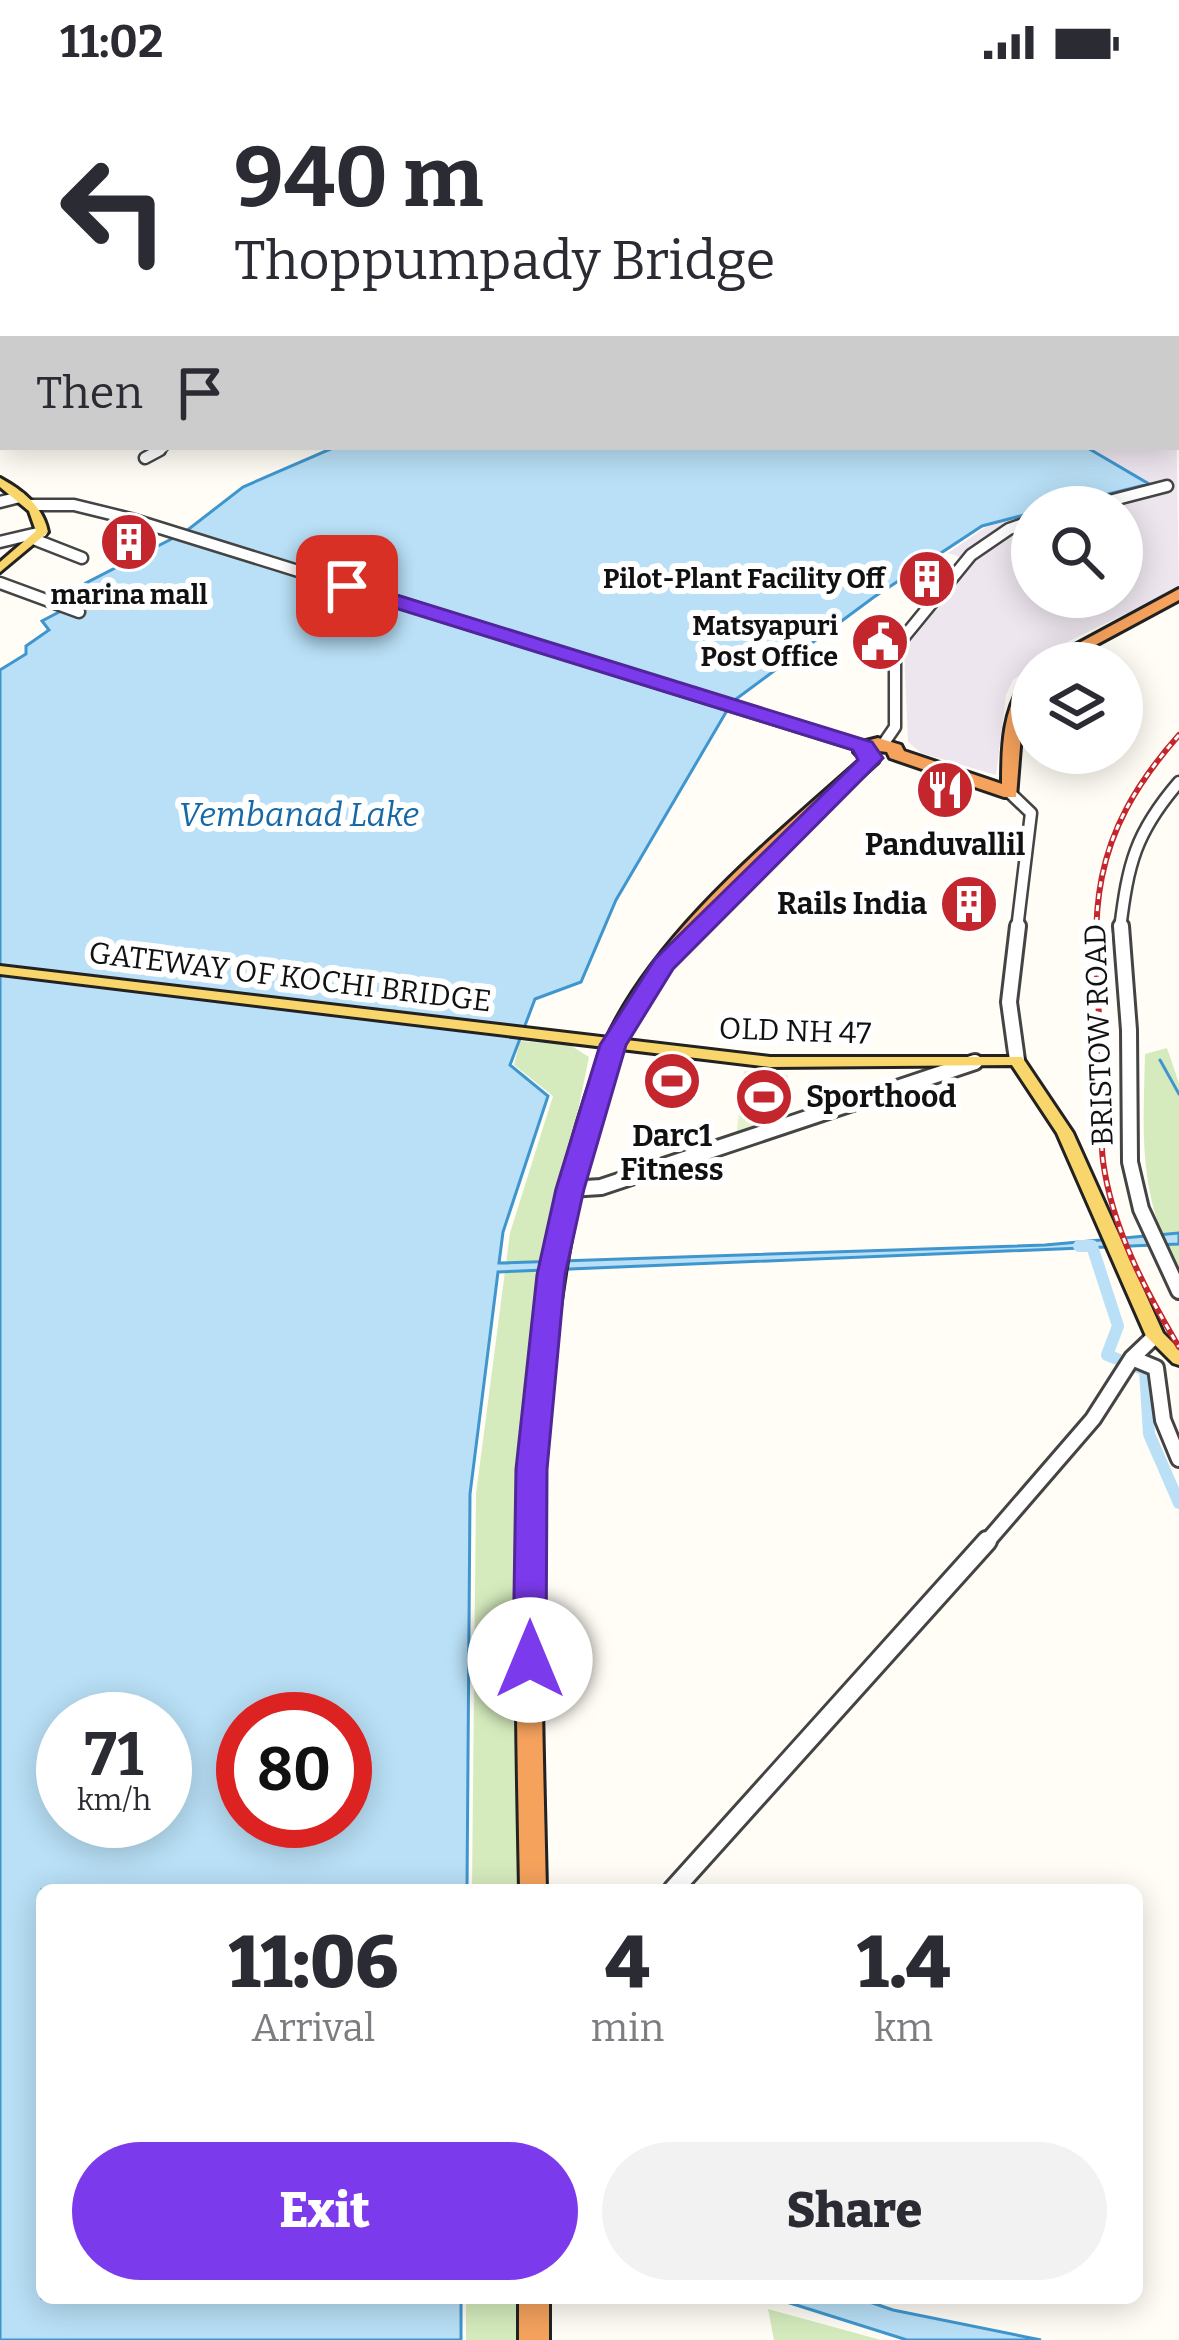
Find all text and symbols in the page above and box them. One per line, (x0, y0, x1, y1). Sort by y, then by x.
text: 11:02 (60, 15, 163, 69)
text: 940 m (234, 127, 483, 228)
icon: left (36, 132, 192, 288)
text: Thoppumpady Bridge (234, 229, 775, 293)
icon: arrive (167, 360, 233, 426)
text: Then (36, 366, 143, 420)
map controls (1011, 486, 1143, 774)
button: search (1011, 486, 1143, 618)
building icon: marina mall (98, 511, 160, 573)
pin (296, 535, 398, 637)
building icon: Pilot-Plant Facility Off (896, 548, 958, 610)
icon: arrive (314, 553, 380, 619)
place label: Pilot-Plant Facility Off (603, 563, 887, 595)
place label: marina mall (50, 579, 208, 611)
place label: Matsyapuri Post Office (692, 610, 838, 673)
public building icon: Matsyapuri Post Office (849, 611, 911, 673)
button: layers (1011, 642, 1143, 774)
restaurant icon: Panduvallil (914, 759, 976, 821)
water label: Vembanad Lake (179, 795, 419, 835)
place label: Panduvallil (865, 827, 1025, 863)
building icon: Rails India (938, 873, 1000, 935)
place label: Rails India (777, 886, 927, 922)
street label: BRISTOW ROAD (1077, 923, 1121, 1147)
street label: GATEWAY OF KOCHI BRIDGE (87, 934, 493, 1020)
street label: OLD NH 47 (718, 1010, 872, 1052)
sports icon: Darc1 Fitness (641, 1050, 703, 1112)
sports icon: Sporthood (733, 1066, 795, 1128)
place label: Sporthood (806, 1079, 956, 1115)
place label: Darc1 Fitness (620, 1118, 724, 1188)
position arrow (467, 1597, 593, 1723)
speed limit sign: 80 (216, 1692, 372, 1848)
text: 71 (85, 1719, 144, 1791)
text: km/h (77, 1782, 151, 1818)
text: 11:06 (229, 1920, 398, 2006)
text: 4 (605, 1920, 650, 2006)
text: 1.4 (857, 1920, 950, 2006)
text: Arrival (252, 2005, 375, 2051)
text: min (591, 2005, 664, 2051)
text: km (874, 2005, 933, 2051)
button: Exit (72, 2142, 578, 2280)
button: Share (602, 2142, 1107, 2280)

